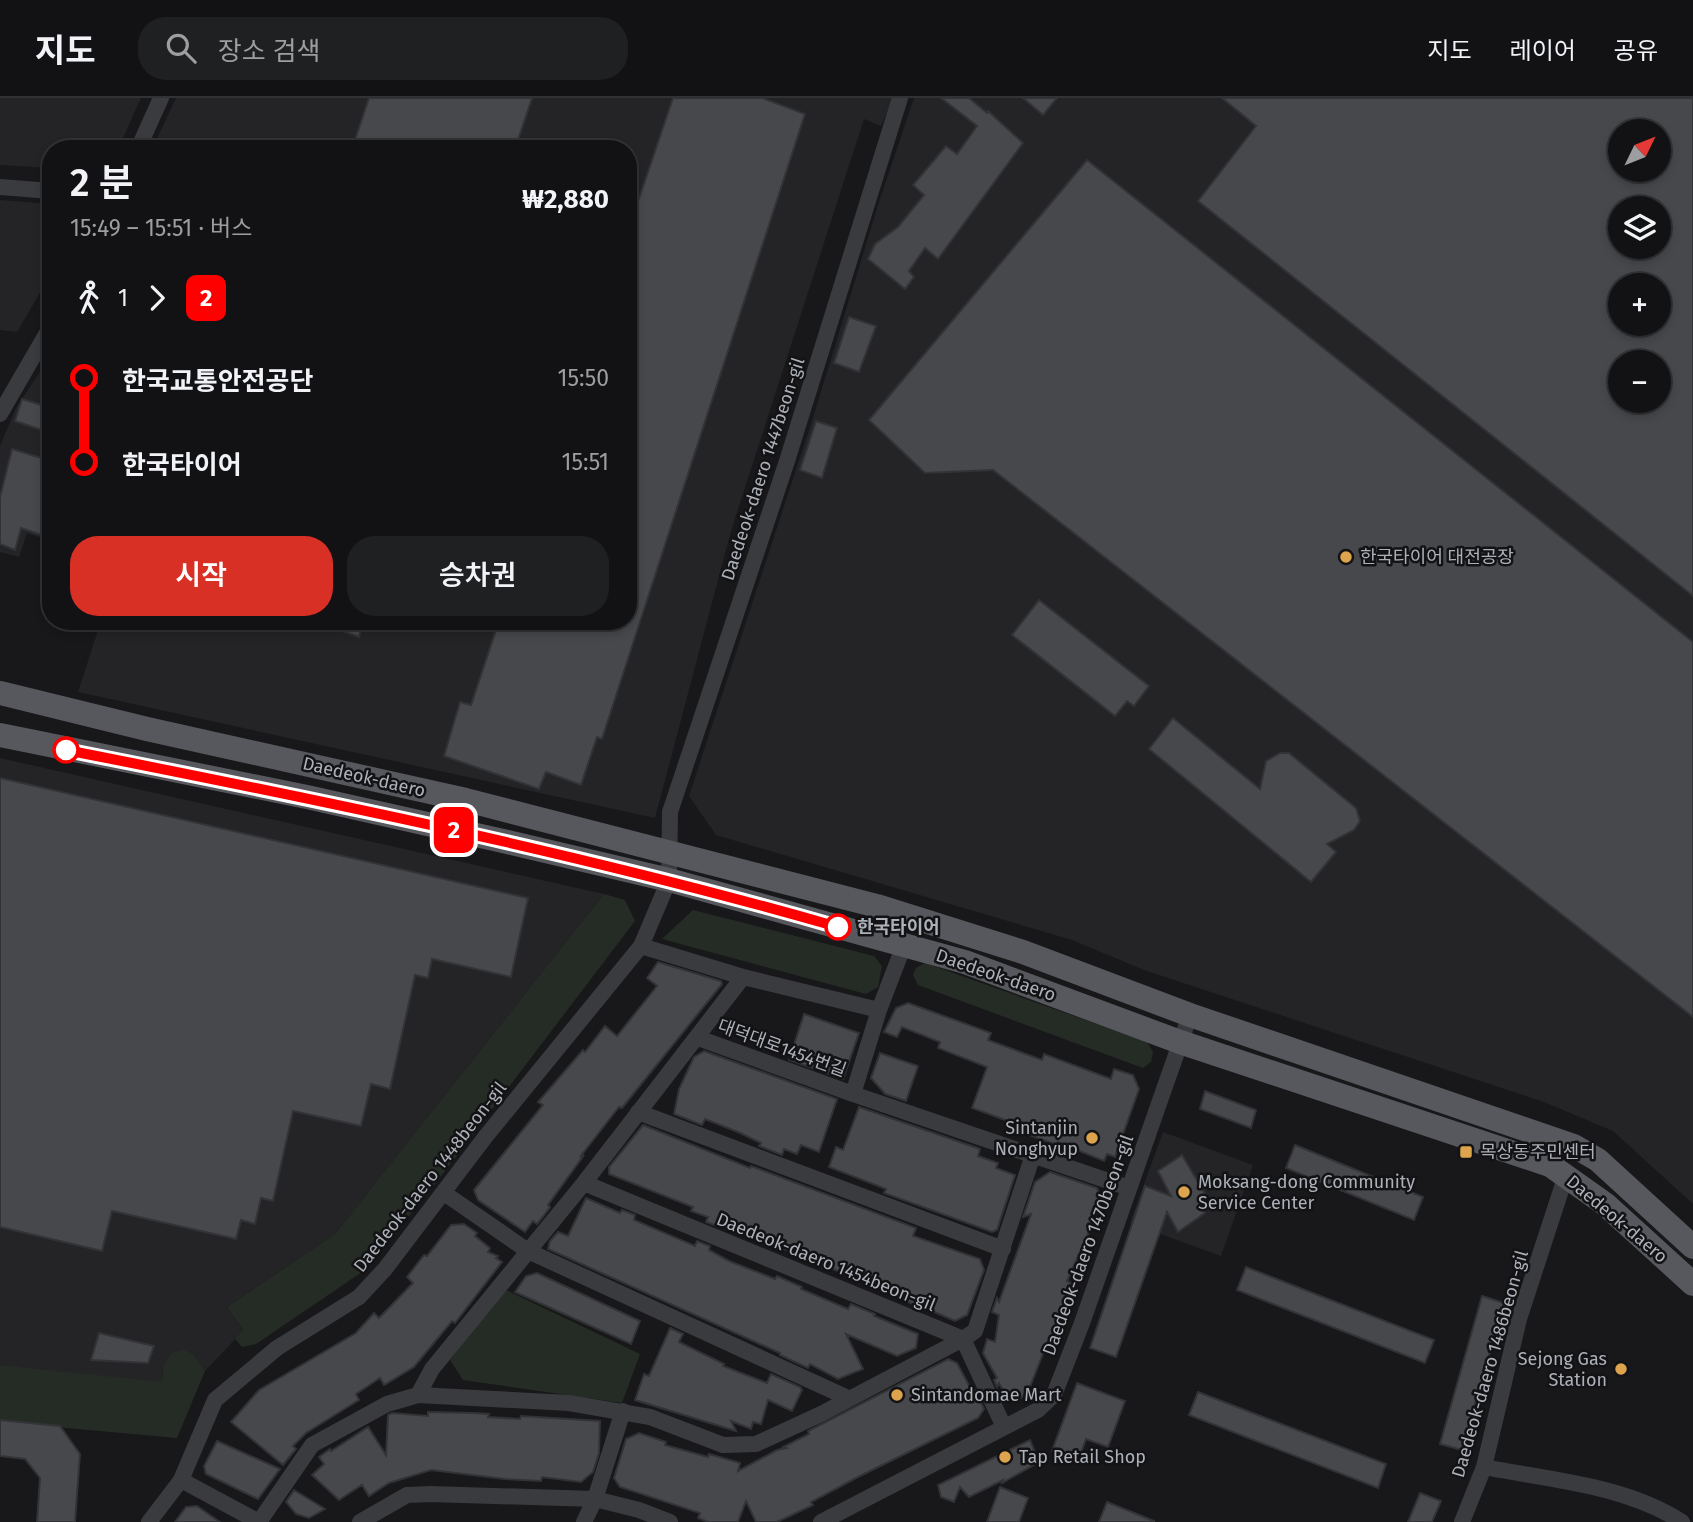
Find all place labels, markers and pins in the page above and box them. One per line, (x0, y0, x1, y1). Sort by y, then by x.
place label: 한국타이어 대전공장 (1360, 546, 1514, 568)
marker: 한국타이어 대전공장 (1338, 549, 1354, 565)
unlabelled marker (53, 737, 79, 763)
marker: 한국타이어 (825, 914, 851, 940)
place label: 한국타이어 (857, 916, 940, 938)
place label: Sintanjin Nonghyup (995, 1117, 1078, 1160)
marker: Sintanjin Nonghyup (1084, 1130, 1100, 1146)
place label: 목상동주민센터 (1480, 1141, 1596, 1163)
marker: 목상동주민센터 (1458, 1144, 1474, 1160)
place label: Moksang-dong Community Service Center (1198, 1171, 1415, 1214)
marker: Moksang-dong Community Service Center (1176, 1184, 1192, 1200)
place label: Sejong Gas Station (1518, 1348, 1607, 1391)
marker: Sejong Gas Station (1613, 1361, 1629, 1377)
place label: Sintandomae Mart (911, 1384, 1062, 1406)
marker: Sintandomae Mart (889, 1387, 905, 1403)
place label: Tap Retail Shop (1019, 1446, 1146, 1468)
marker: Tap Retail Shop (997, 1449, 1013, 1465)

